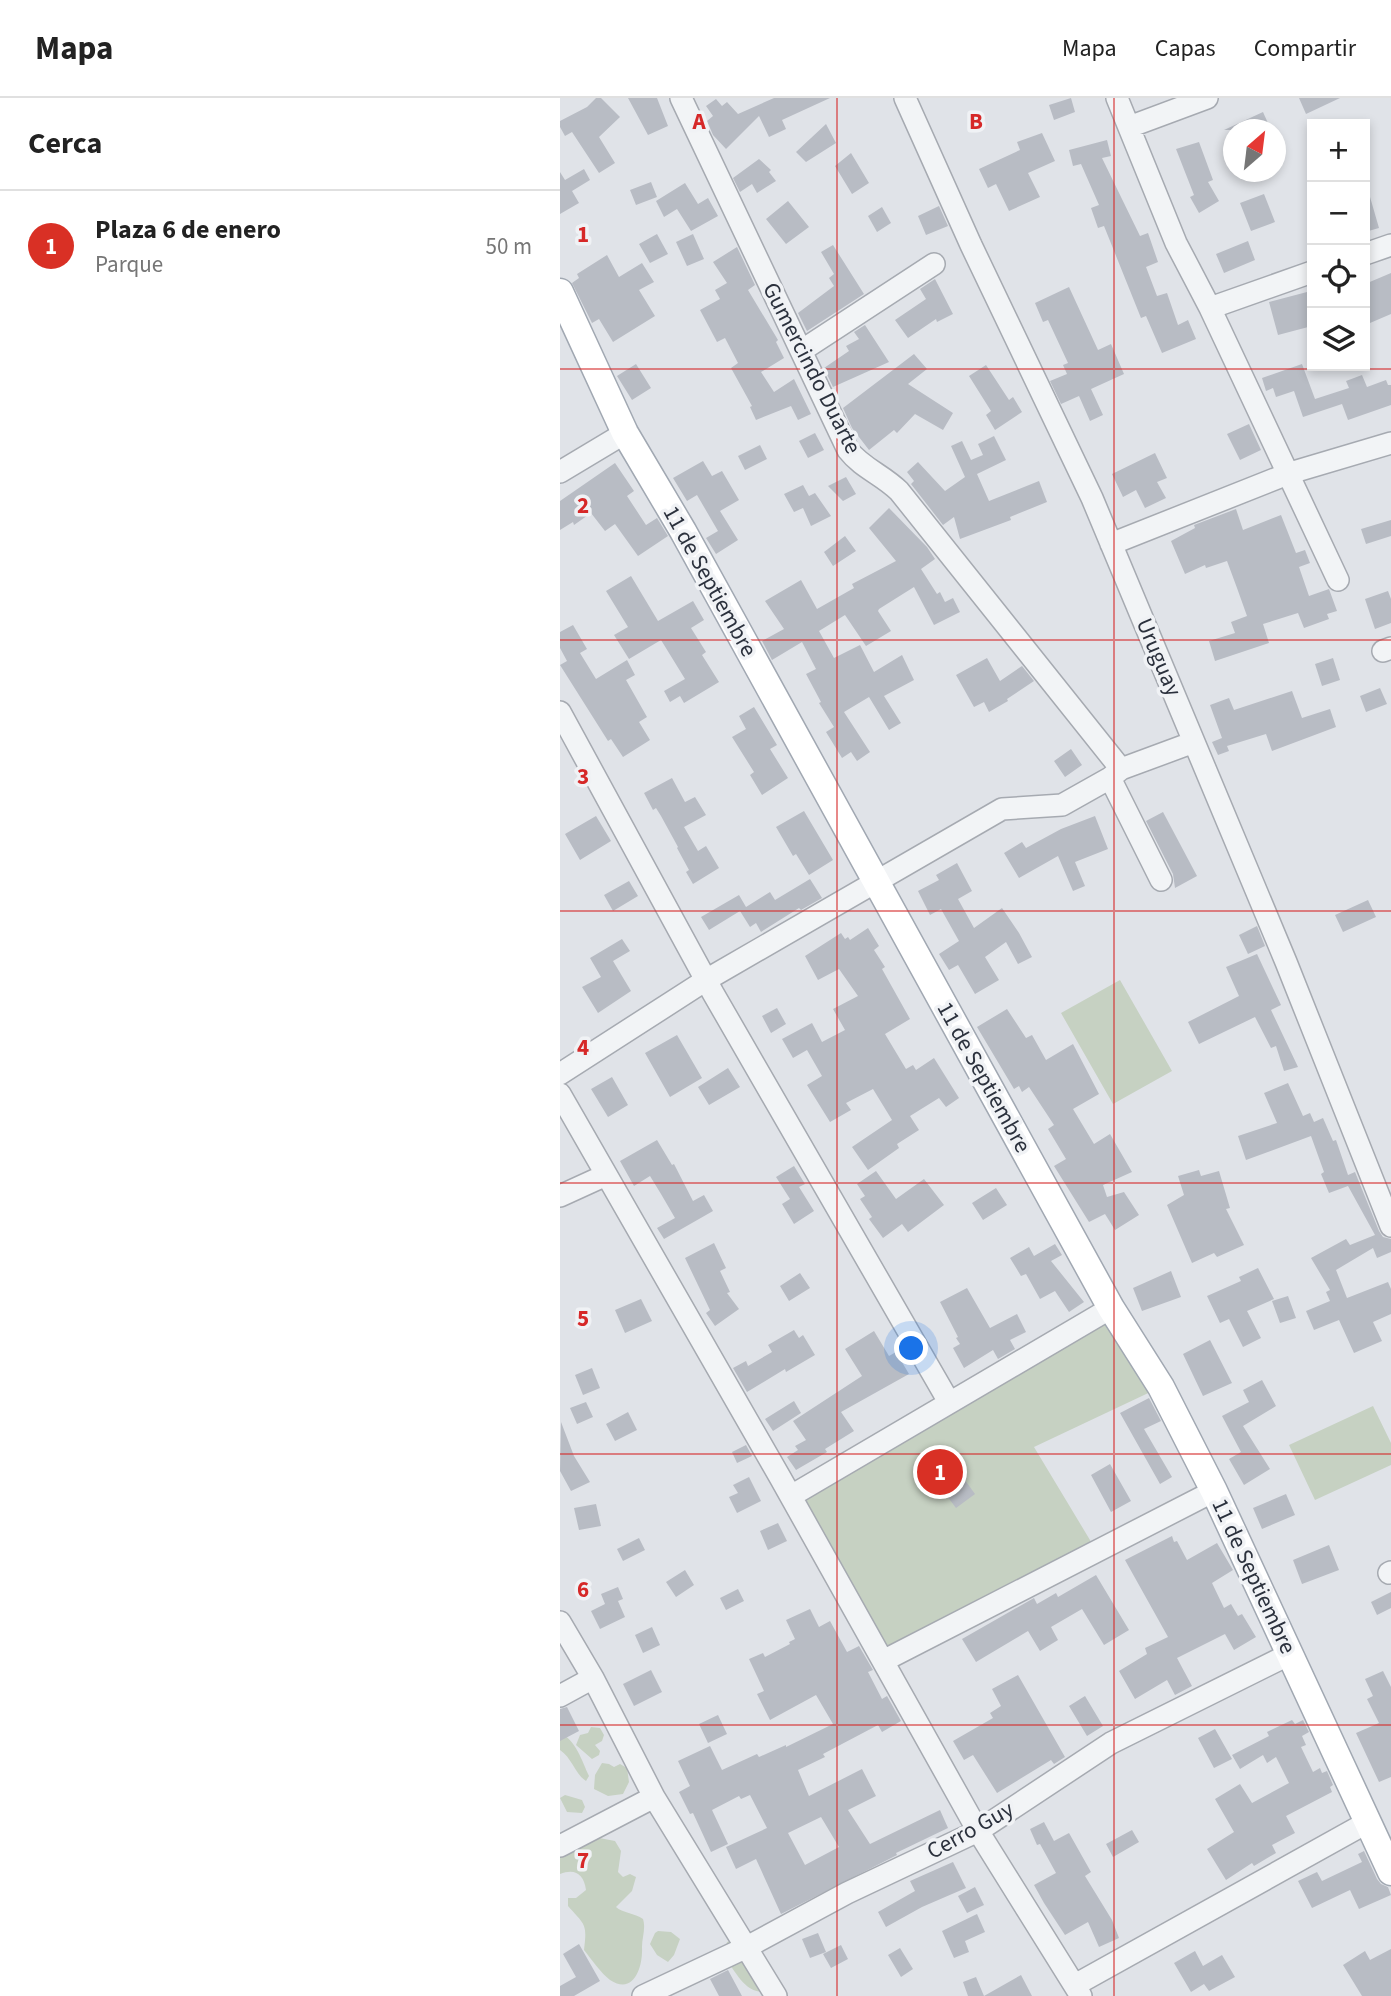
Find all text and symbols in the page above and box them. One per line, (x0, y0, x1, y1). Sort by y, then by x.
text: Mapa (35, 25, 113, 72)
text: Mapa (1062, 31, 1117, 66)
text: Capas (1155, 31, 1216, 66)
text: Compartir (1254, 31, 1356, 66)
text: A (691, 105, 706, 138)
text: B (969, 105, 983, 138)
north arrow (1223, 119, 1286, 182)
map controls (1307, 119, 1370, 371)
button: + (1307, 119, 1370, 182)
text: Cerca (28, 122, 102, 165)
button: − (1307, 182, 1370, 245)
text: Plaza 6 de enero (95, 211, 281, 248)
text: 1 (577, 218, 589, 251)
text: 1 (45, 230, 57, 263)
text: 50 m (485, 230, 532, 263)
button: locate (1307, 245, 1370, 308)
text: Parque (95, 248, 163, 281)
street label: Gumercindo Duarte (754, 276, 870, 460)
button: layers (1307, 308, 1370, 371)
text: 2 (577, 489, 589, 522)
street label: 11 de Septiembre (655, 499, 765, 663)
street label: Uruguay (1128, 613, 1190, 701)
text: 3 (577, 760, 589, 793)
street label: 11 de Septiembre (929, 995, 1039, 1159)
text: 4 (577, 1031, 589, 1064)
text: 5 (577, 1302, 589, 1335)
your location (894, 1331, 928, 1365)
pin: 1 (917, 1446, 963, 1498)
street label: 11 de Septiembre (1204, 1493, 1304, 1659)
text: 6 (577, 1573, 589, 1606)
street label: Cerro Guy (921, 1792, 1020, 1867)
text: 7 (577, 1844, 589, 1877)

